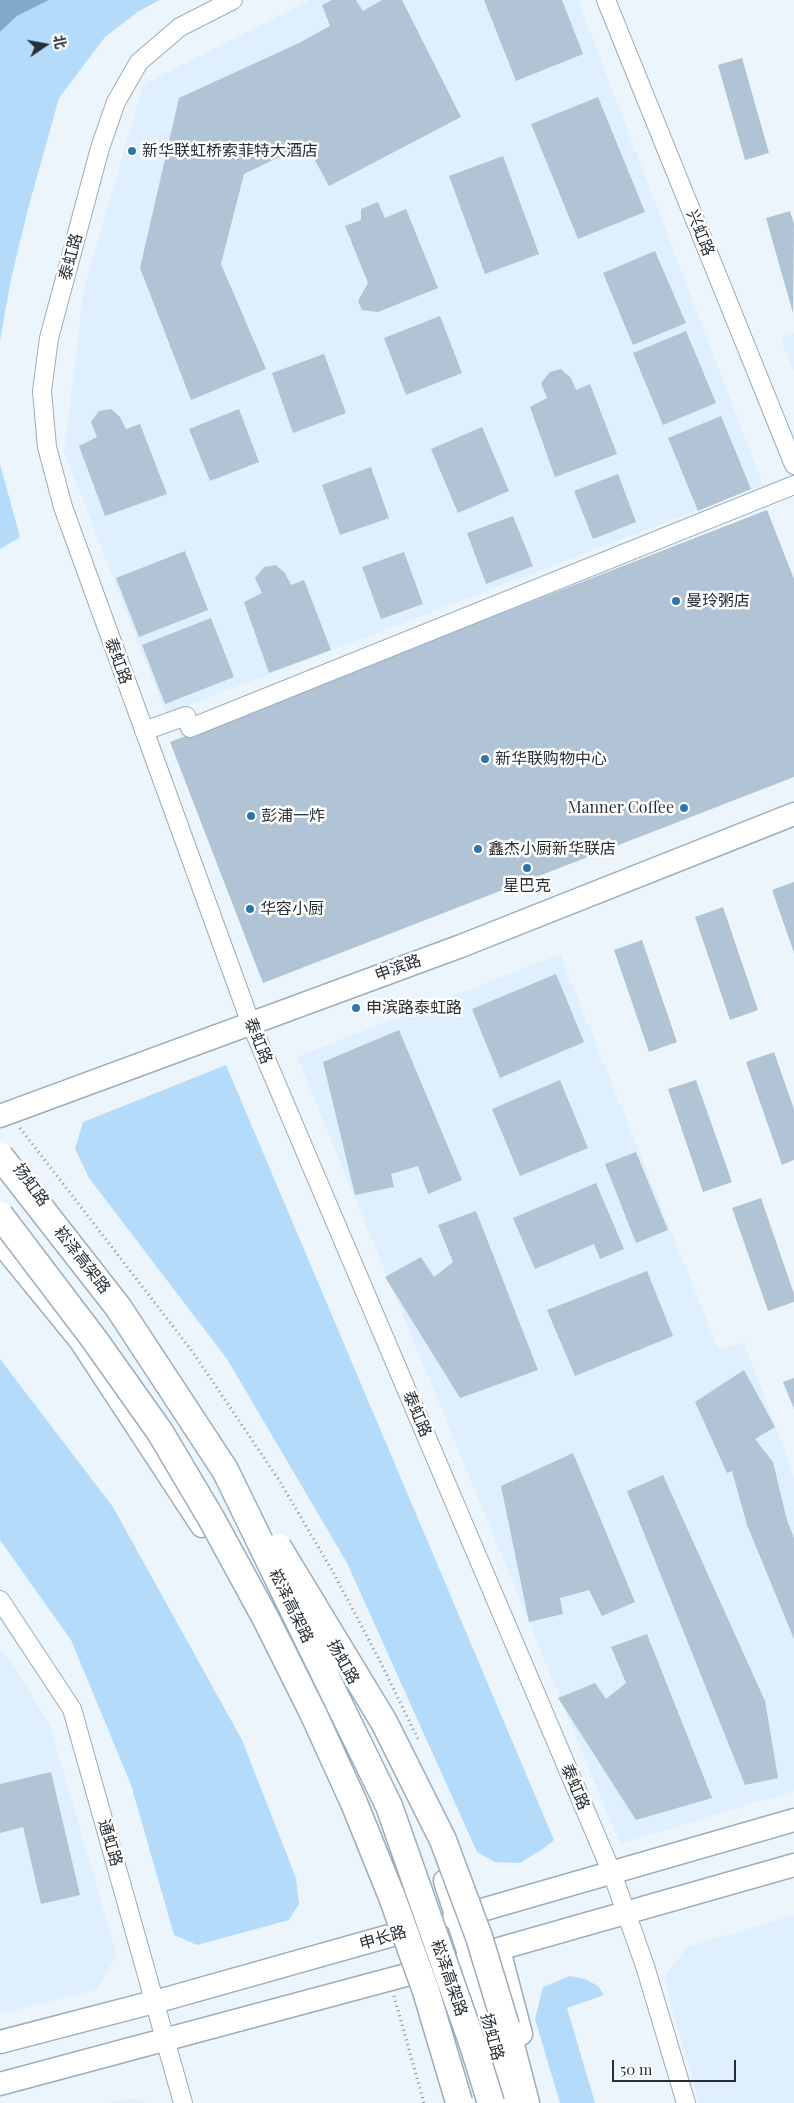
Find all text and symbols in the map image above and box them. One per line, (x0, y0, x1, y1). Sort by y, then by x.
north arrow (20, 20, 70, 70)
text: 北 (49, 33, 71, 51)
place label: 新华联虹桥索菲特大酒店 (142, 141, 318, 161)
marker: 新华联虹桥索菲特大酒店 (126, 145, 138, 157)
street label: 兴虹路 (682, 207, 718, 259)
street label: 泰虹路 (56, 231, 86, 283)
place label: 曼玲粥店 (686, 591, 750, 611)
marker: 曼玲粥店 (670, 595, 682, 607)
street label: 泰虹路 (101, 635, 135, 687)
place label: 新华联购物中心 (495, 749, 607, 769)
marker: 新华联购物中心 (479, 753, 491, 765)
place label: Manner Coffee (568, 798, 674, 818)
marker: Manner Coffee (678, 802, 690, 814)
place label: 彭浦一炸 (261, 806, 325, 826)
marker: 彭浦一炸 (245, 810, 257, 822)
place label: 鑫杰小厨新华联店 (488, 839, 616, 859)
marker: 鑫杰小厨新华联店 (472, 843, 484, 855)
marker: 星巴克 (521, 862, 533, 874)
place label: 星巴克 (503, 876, 551, 896)
place label: 华容小厨 (260, 899, 324, 919)
marker: 华容小厨 (244, 903, 256, 915)
street label: 申滨路 (372, 951, 424, 985)
place label: 申滨路泰虹路 (366, 998, 462, 1018)
marker: 申滨路泰虹路 (350, 1002, 362, 1014)
street label: 泰虹路 (240, 1015, 276, 1067)
street label: 扬虹路 (9, 1160, 53, 1210)
street label: 崧泽高架路 (50, 1223, 114, 1297)
street label: 泰虹路 (399, 1388, 435, 1440)
street label: 崧泽高架路 (265, 1566, 317, 1646)
street label: 扬虹路 (323, 1636, 363, 1688)
street label: 泰虹路 (557, 1761, 593, 1813)
street label: 通虹路 (94, 1817, 126, 1869)
street label: 申长路 (357, 1922, 409, 1954)
street label: 崧泽高架路 (427, 1937, 471, 2019)
street label: 扬虹路 (477, 2011, 507, 2063)
scale bar (614, 2050, 738, 2082)
text: 50 m (620, 2059, 652, 2079)

